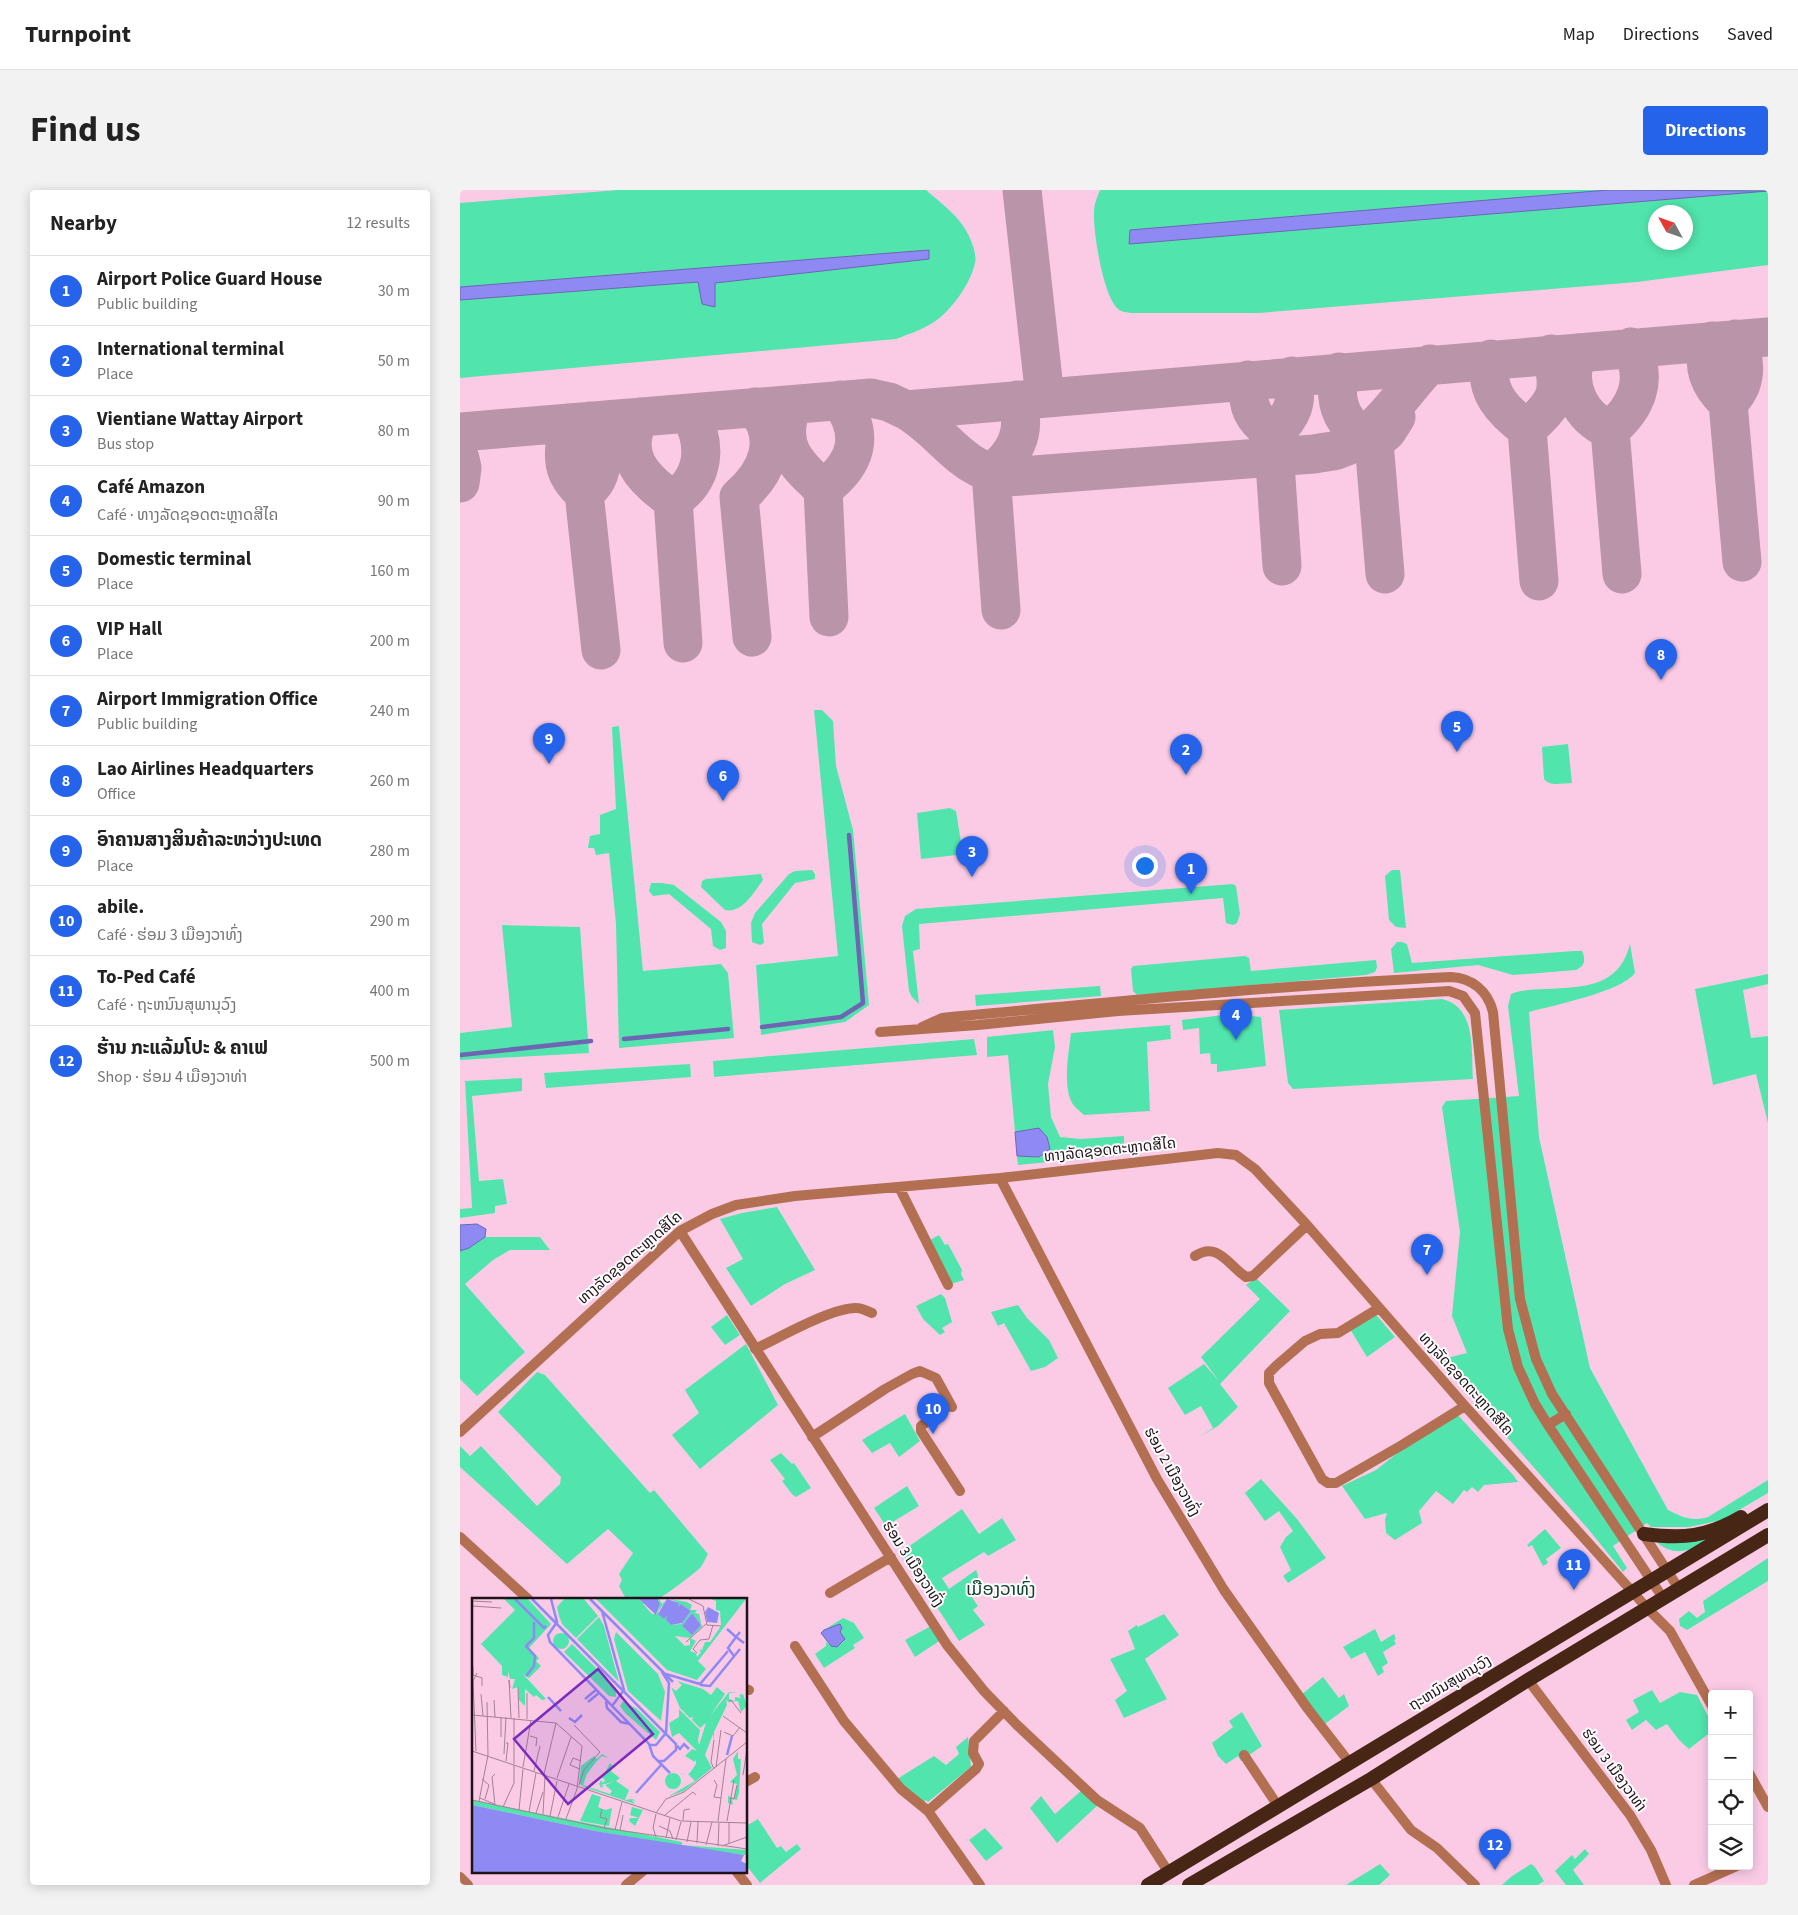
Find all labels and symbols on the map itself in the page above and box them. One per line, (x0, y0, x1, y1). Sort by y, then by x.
north arrow (1648, 205, 1693, 250)
pin: 8 (1645, 639, 1677, 680)
pin: 5 (1441, 711, 1473, 752)
pin: 9 (533, 723, 565, 764)
pin: 2 (1170, 734, 1202, 775)
pin: 6 (707, 760, 739, 801)
pin: 3 (956, 836, 988, 877)
your location (1132, 853, 1158, 879)
pin: 1 (1175, 853, 1207, 894)
pin: 4 (1220, 999, 1252, 1040)
street label: ທາງລັດຊອດຕະຫຼາດສີໄຄ (1043, 1133, 1177, 1167)
street label: ທາງລັດຊອດຕະຫຼາດສີໄຄ (573, 1207, 687, 1309)
pin: 7 (1411, 1234, 1443, 1275)
street label: ທາງລັດຊອດຕະຫຼາດສີໄຄ (1414, 1328, 1518, 1440)
pin: 10 (917, 1393, 949, 1434)
street label: ຮ່ອມ 2 ເມືອງວາທົ່ງ (1139, 1423, 1206, 1520)
street label: ຮ່ອມ 3 ເມືອງວາທົ່ງ (877, 1516, 950, 1611)
pin: 11 (1558, 1549, 1590, 1590)
district label: ເມືອງວາທົ່ງ (966, 1576, 1036, 1602)
inset map (472, 1598, 748, 1872)
street label: ຖະຫນົນສຸພານຸວົງ (1405, 1650, 1495, 1716)
street label: ຮ່ອມ 3 ເມືອງວາທ່າ (1577, 1724, 1651, 1816)
pin: 12 (1479, 1829, 1511, 1870)

